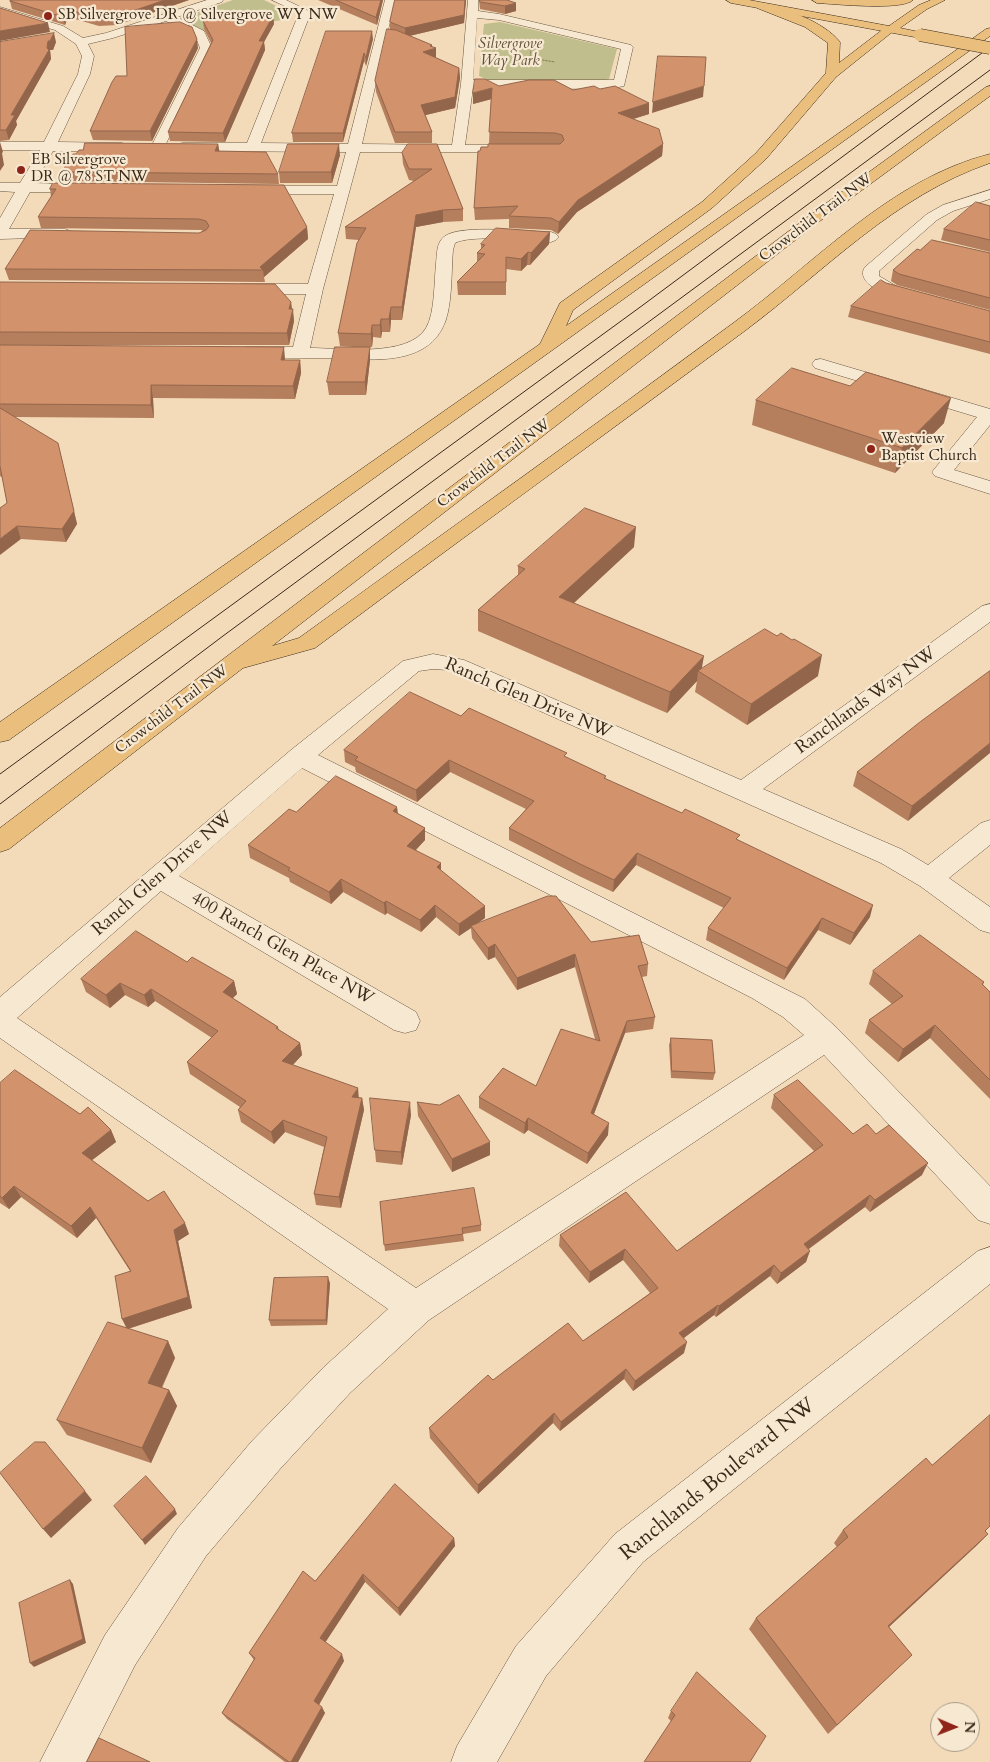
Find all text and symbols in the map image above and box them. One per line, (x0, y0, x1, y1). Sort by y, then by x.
place label: SB Silvergrove DR @ Silvergrove WY NW (58, 7, 338, 25)
marker: SB Silvergrove DR @ Silvergrove WY NW (42, 10, 54, 22)
park label: Silvergrove Way Park (478, 36, 542, 71)
place label: EB Silvergrove DR @ 78 ST NW (31, 152, 148, 187)
marker: EB Silvergrove DR @ 78 ST NW (15, 164, 27, 176)
street label: Crowchild Trail NW (756, 170, 876, 266)
street label: Crowchild Trail NW (434, 416, 554, 512)
place label: Westview Baptist Church (881, 431, 977, 466)
marker: Westview Baptist Church (865, 443, 877, 455)
street label: Ranchlands Way NW (791, 643, 941, 759)
street label: Ranch Glen Drive NW (441, 654, 615, 744)
street label: Crowchild Trail NW (112, 662, 232, 758)
street label: Ranch Glen Drive NW (88, 807, 238, 941)
street label: 400 Ranch Glen Place NW (187, 888, 377, 1010)
street label: Ranchlands Boulevard NW (615, 1393, 821, 1567)
north arrow (930, 1702, 980, 1752)
text: N (960, 1721, 979, 1733)

